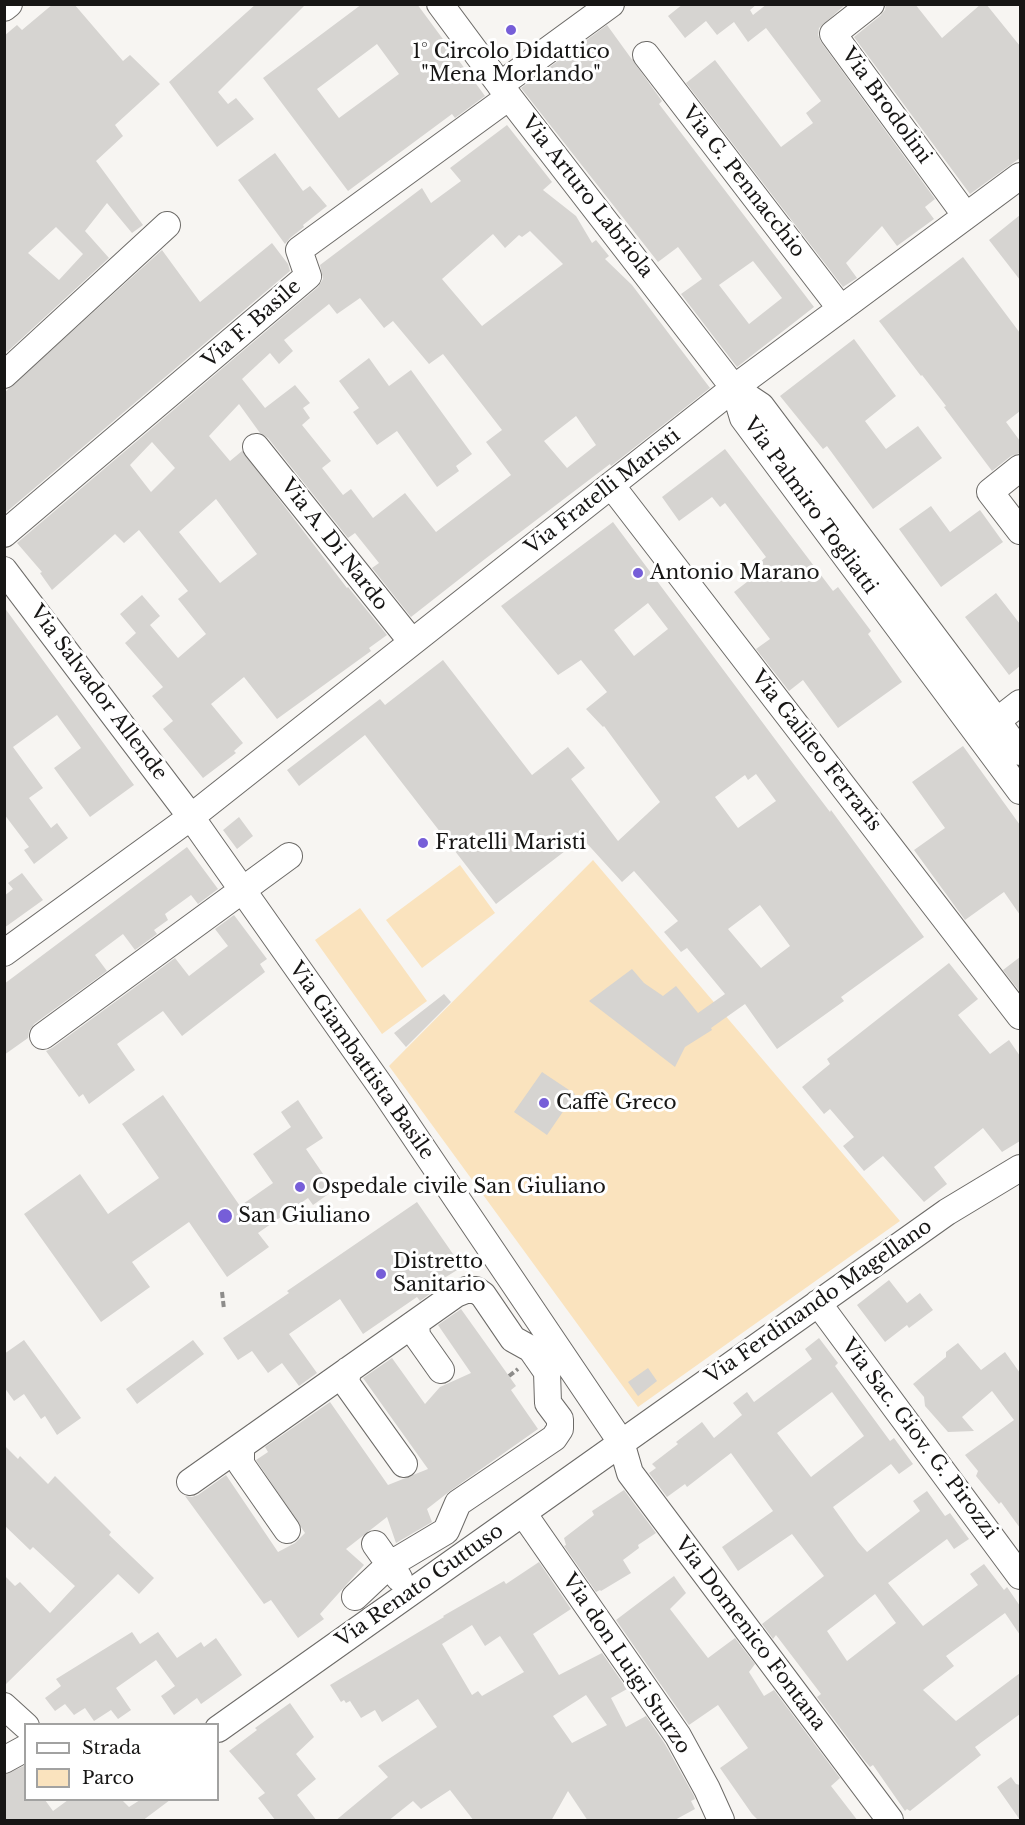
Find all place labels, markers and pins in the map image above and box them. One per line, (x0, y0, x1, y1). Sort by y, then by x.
marker: 1° Circolo Didattico "Mena Morlando" (504, 23, 518, 37)
place label: 1° Circolo Didattico "Mena Morlando" (412, 40, 610, 87)
place label: Antonio Marano (650, 561, 820, 585)
marker: Antonio Marano (631, 566, 645, 580)
place label: Fratelli Maristi (435, 831, 586, 855)
marker: Fratelli Maristi (416, 836, 430, 850)
place label: Caffè Greco (556, 1091, 677, 1115)
marker: Caffè Greco (537, 1096, 551, 1110)
place label: Ospedale civile San Giuliano (312, 1175, 606, 1199)
marker: Ospedale civile San Giuliano (293, 1180, 307, 1194)
place label: San Giuliano (238, 1204, 370, 1228)
marker: San Giuliano (216, 1207, 234, 1225)
place label: Distretto Sanitario (393, 1250, 486, 1297)
marker: Distretto Sanitario (374, 1267, 388, 1281)

